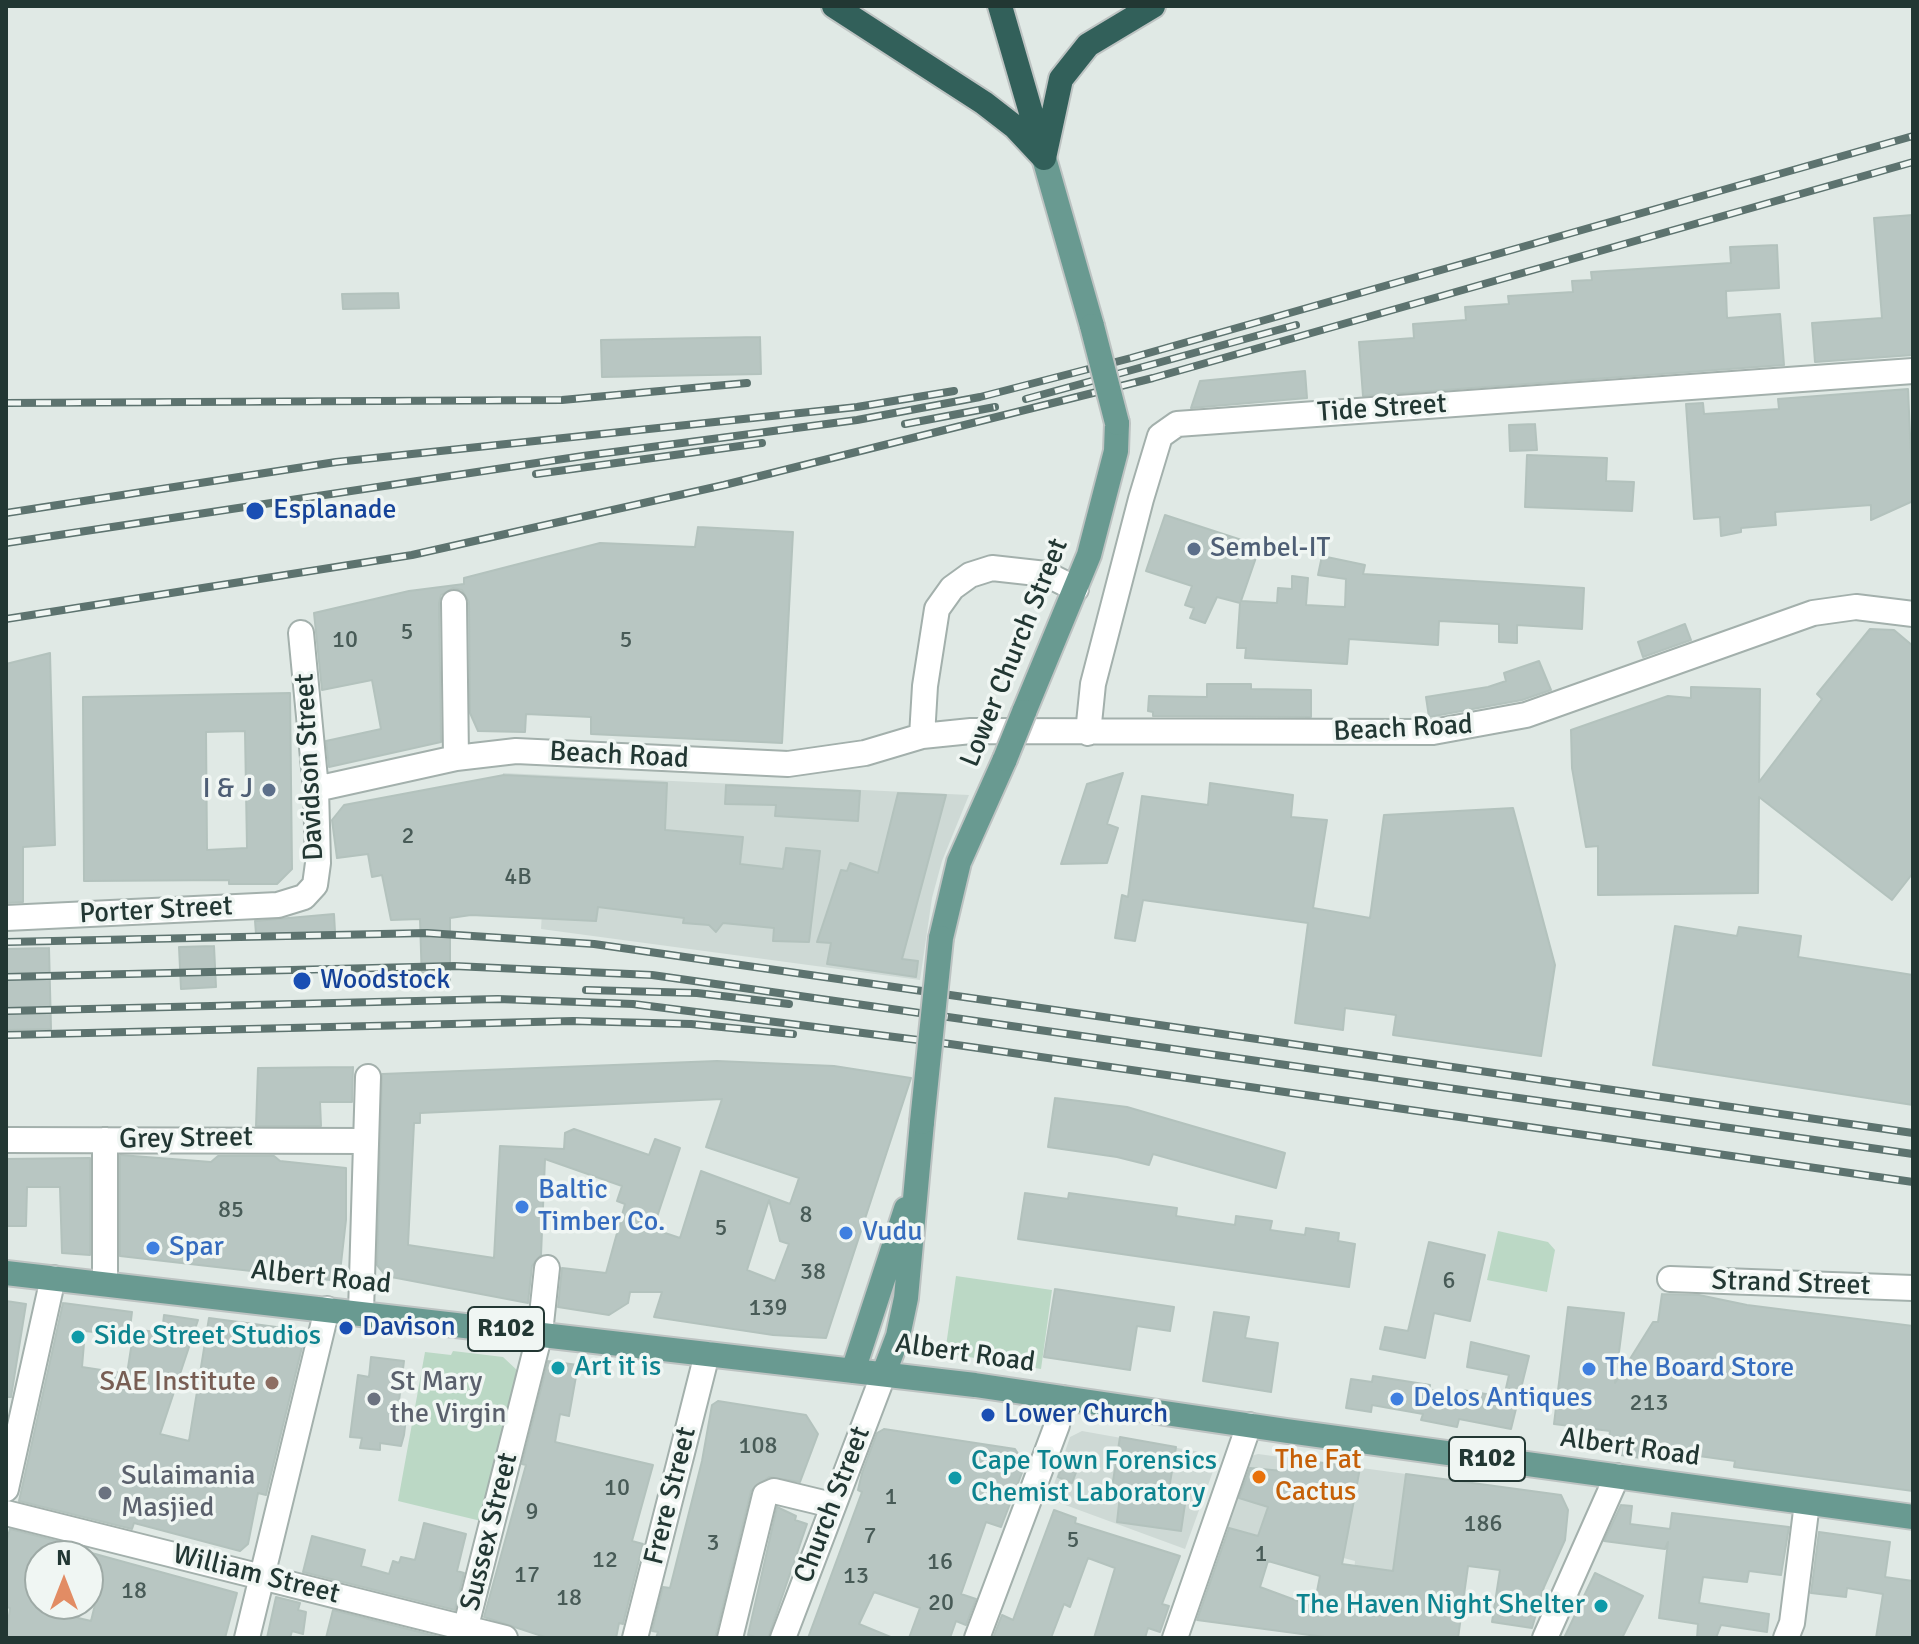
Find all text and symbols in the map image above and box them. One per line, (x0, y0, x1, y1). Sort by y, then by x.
street label: Tide Street (1316, 388, 1448, 430)
place label: Esplanade (273, 494, 397, 528)
marker: Esplanade (244, 500, 266, 522)
place label: Sembel-IT (1210, 532, 1330, 566)
street label: Lower Church Street (954, 534, 1076, 772)
marker: Sembel-IT (1185, 540, 1203, 558)
house number: 5 (401, 619, 413, 647)
house number: 10 (332, 627, 358, 655)
house number: 5 (620, 627, 632, 655)
street label: Davidson Street (288, 672, 332, 862)
street label: Beach Road (1332, 709, 1474, 749)
street label: Beach Road (548, 736, 690, 776)
place label: I & J (202, 773, 253, 807)
marker: I & J (260, 781, 278, 799)
house number: 2 (402, 823, 414, 851)
house number: 4B (504, 864, 532, 892)
street label: Porter Street (78, 890, 234, 932)
place label: Woodstock (320, 964, 450, 998)
marker: Woodstock (291, 970, 313, 992)
street label: Grey Street (119, 1121, 253, 1157)
place label: Baltic Timber Co. (538, 1174, 665, 1240)
house number: 85 (218, 1197, 244, 1225)
marker: Baltic Timber Co. (513, 1198, 531, 1216)
house number: 8 (800, 1202, 812, 1230)
house number: 5 (715, 1215, 727, 1243)
place label: Vudu (862, 1216, 923, 1250)
marker: Vudu (837, 1224, 855, 1242)
place label: Spar (169, 1231, 224, 1265)
marker: Spar (144, 1239, 162, 1257)
street label: Albert Road (249, 1254, 393, 1302)
house number: 38 (800, 1259, 826, 1287)
street label: Strand Street (1711, 1264, 1871, 1304)
house number: 6 (1443, 1268, 1455, 1296)
house number: 139 (749, 1295, 787, 1323)
road number: R102 (468, 1307, 544, 1351)
place label: Davison (362, 1311, 456, 1345)
marker: Davison (337, 1319, 355, 1337)
place label: Side Street Studios (94, 1320, 321, 1354)
marker: Side Street Studios (69, 1328, 87, 1346)
street label: Albert Road (893, 1328, 1037, 1380)
place label: Art it is (574, 1351, 661, 1385)
place label: The Board Store (1605, 1352, 1794, 1386)
marker: Art it is (549, 1359, 567, 1377)
marker: The Board Store (1580, 1360, 1598, 1378)
place label: SAE Institute (99, 1366, 256, 1400)
place label: St Mary the Virgin (390, 1366, 506, 1432)
marker: SAE Institute (263, 1374, 281, 1392)
place label: Delos Antiques (1413, 1382, 1592, 1416)
marker: St Mary the Virgin (365, 1390, 383, 1408)
marker: Delos Antiques (1388, 1390, 1406, 1408)
house number: 213 (1630, 1390, 1668, 1418)
place label: Lower Church (1004, 1398, 1168, 1432)
marker: Lower Church (979, 1406, 997, 1424)
street label: Church Street (788, 1422, 878, 1588)
street label: Albert Road (1558, 1422, 1702, 1474)
street label: Frere Street (638, 1424, 704, 1568)
house number: 108 (739, 1433, 777, 1461)
road number: R102 (1449, 1437, 1525, 1481)
place label: The Fat Cactus (1275, 1444, 1362, 1510)
place label: Cape Town Forensics Chemist Laboratory (971, 1445, 1217, 1511)
street label: Sussex Street (454, 1450, 526, 1614)
place label: Sulaimania Masjied (121, 1460, 256, 1526)
marker: The Fat Cactus (1250, 1468, 1268, 1486)
marker: Cape Town Forensics Chemist Laboratory (946, 1469, 964, 1487)
house number: 10 (604, 1475, 630, 1503)
marker: Sulaimania Masjied (96, 1484, 114, 1502)
house number: 1 (885, 1484, 897, 1512)
house number: 9 (526, 1499, 538, 1527)
house number: 186 (1464, 1511, 1502, 1539)
house number: 7 (864, 1523, 876, 1551)
house number: 5 (1067, 1527, 1079, 1555)
house number: 3 (707, 1530, 719, 1558)
street label: William Street (169, 1538, 343, 1612)
north arrow (24, 1540, 104, 1620)
house number: 1 (1255, 1541, 1267, 1569)
text: N (56, 1544, 72, 1571)
house number: 12 (592, 1547, 618, 1575)
house number: 16 (927, 1549, 953, 1577)
house number: 17 (514, 1562, 540, 1590)
house number: 13 (843, 1563, 869, 1591)
house number: 18 (121, 1578, 147, 1606)
house number: 18 (556, 1585, 582, 1613)
place label: The Haven Night Shelter (1296, 1589, 1585, 1623)
house number: 20 (928, 1590, 954, 1618)
marker: The Haven Night Shelter (1592, 1597, 1610, 1615)

